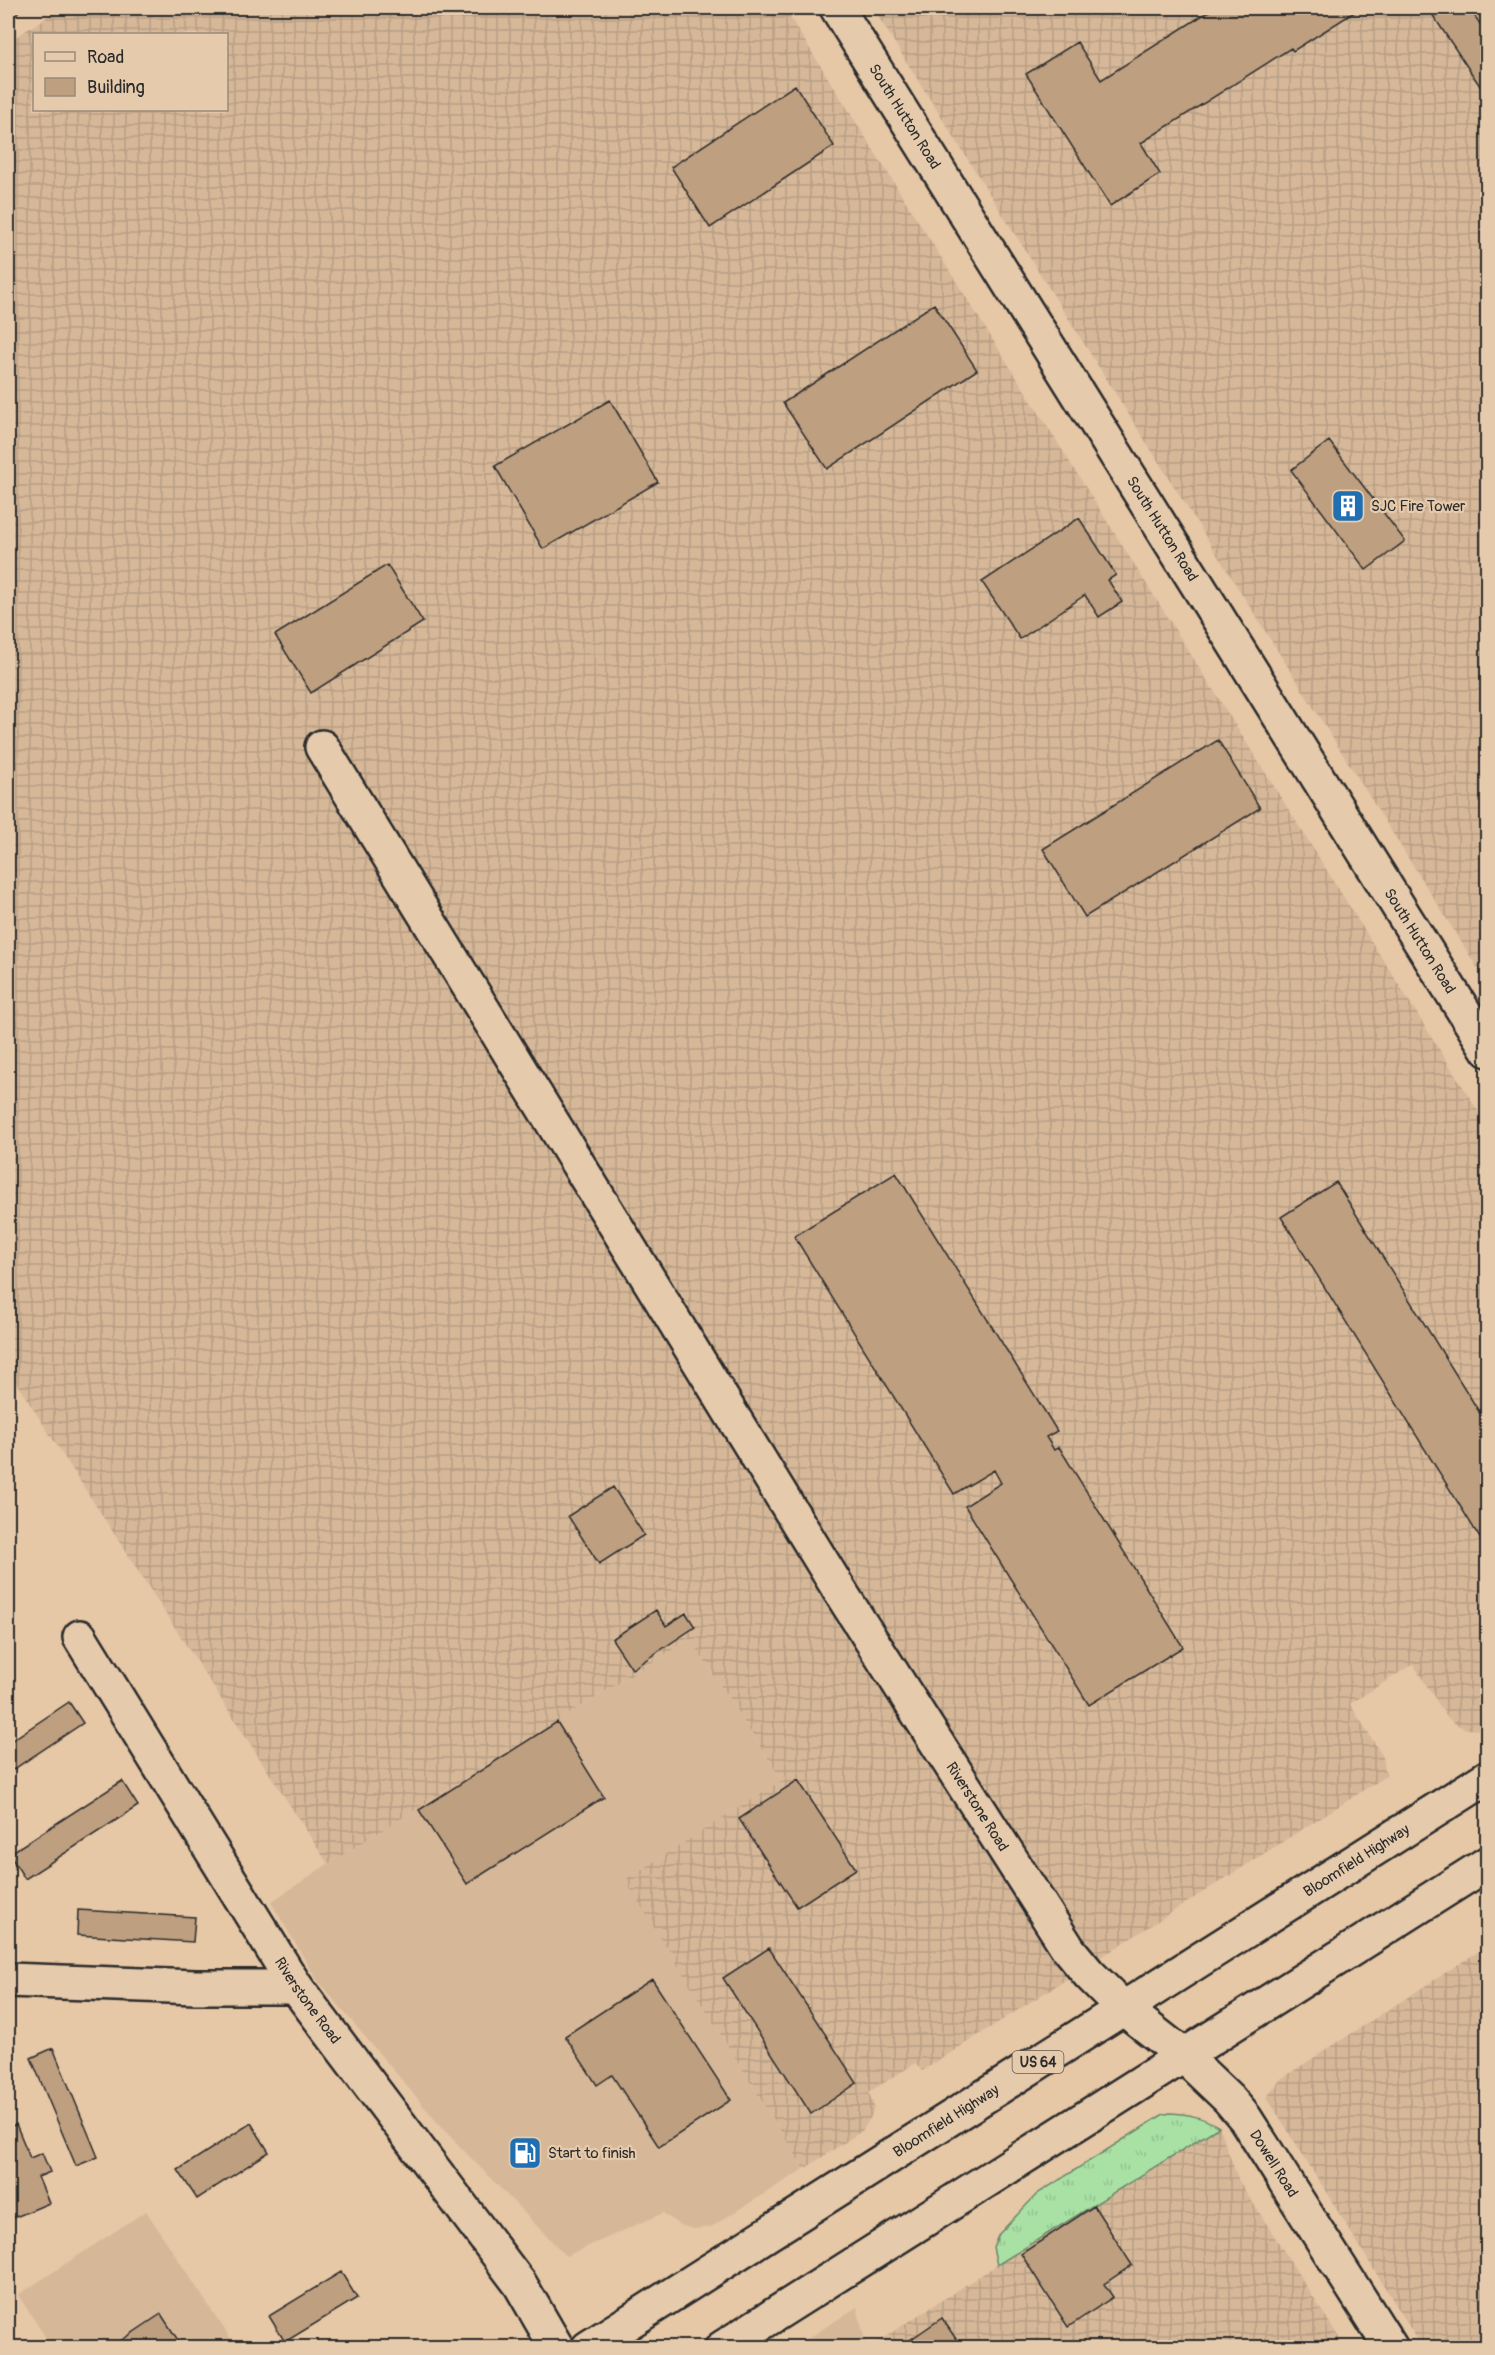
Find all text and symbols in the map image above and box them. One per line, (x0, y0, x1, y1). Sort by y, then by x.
legend (33, 33, 228, 111)
text: Road (87, 46, 124, 69)
street label: South Hutton Road (865, 60, 945, 173)
text: Building (87, 76, 145, 99)
street label: South Hutton Road (1122, 473, 1202, 585)
building icon: SJC Fire Tower (1330, 488, 1366, 524)
place label: SJC Fire Tower (1371, 497, 1466, 516)
street label: South Hutton Road (1380, 885, 1460, 997)
street label: Riverstone Road (942, 1758, 1013, 1855)
street label: Bloomfield Highway (1300, 1819, 1413, 1901)
street label: Riverstone Road (270, 1954, 345, 2048)
road number: US 64 (1012, 2051, 1064, 2073)
street label: Bloomfield Highway (889, 2080, 1003, 2162)
street label: Dowell Road (1245, 2126, 1302, 2201)
fuel station icon: Start to finish (507, 2135, 543, 2171)
place label: Start to finish (548, 2144, 635, 2163)

